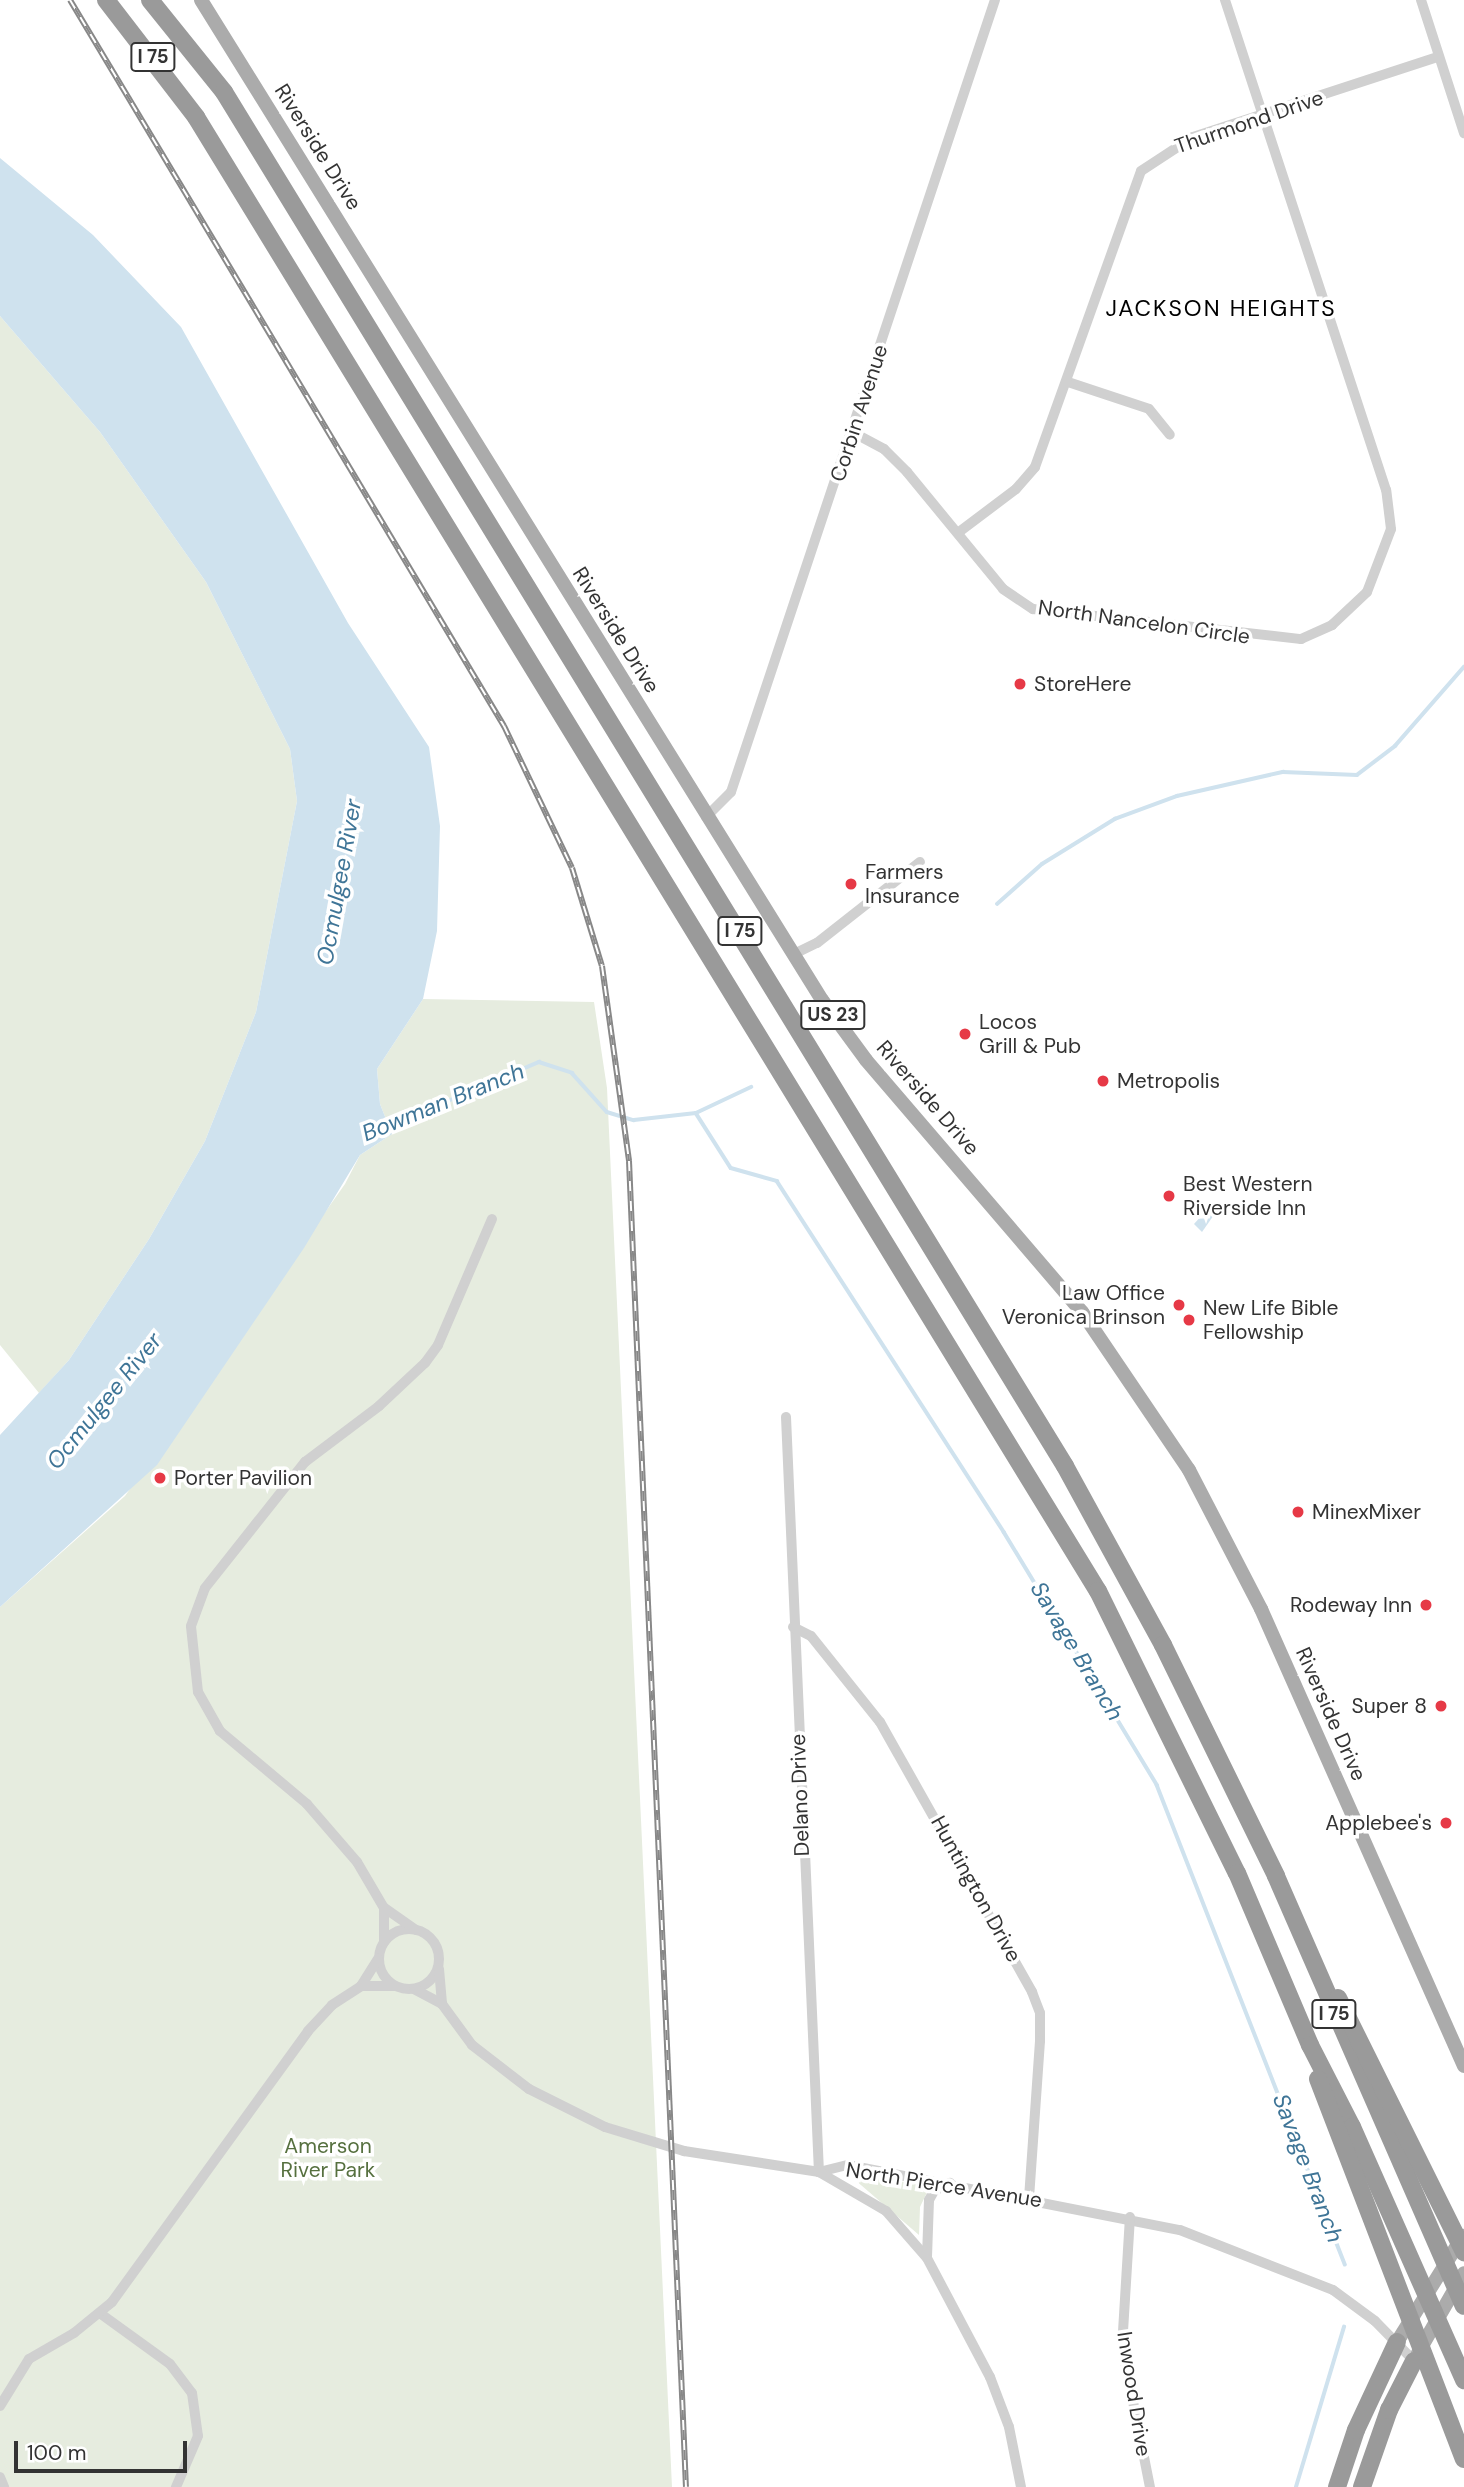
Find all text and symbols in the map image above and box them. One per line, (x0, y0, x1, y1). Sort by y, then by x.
road number: I 75 (130, 41, 176, 72)
street label: Riverside Drive (269, 79, 367, 215)
street label: Thurmond Drive (1171, 85, 1327, 159)
district label: JACKSON HEIGHTS (1107, 294, 1335, 322)
street label: Corbin Avenue (825, 341, 893, 485)
street label: Riverside Drive (567, 562, 665, 698)
street label: North Nancelon Circle (1037, 595, 1251, 649)
place label: StoreHere (1034, 671, 1131, 697)
marker: StoreHere (1012, 676, 1028, 692)
water label: Ocmulgee River (311, 797, 367, 967)
place label: Farmers Insurance (865, 859, 960, 909)
marker: Farmers Insurance (843, 876, 859, 892)
road number: I 75 (717, 916, 763, 946)
road number: US 23 (800, 1000, 866, 1030)
place label: Locos Grill & Pub (979, 1009, 1081, 1059)
marker: Locos Grill & Pub (957, 1026, 973, 1042)
street label: Riverside Drive (871, 1035, 985, 1161)
water label: Bowman Branch (358, 1057, 528, 1147)
place label: Metropolis (1117, 1068, 1220, 1094)
marker: Metropolis (1095, 1073, 1111, 1089)
place label: Best Western Riverside Inn (1183, 1171, 1312, 1221)
marker: Best Western Riverside Inn (1161, 1188, 1177, 1204)
place label: Law Office Veronica Brinson (1002, 1280, 1165, 1330)
place label: New Life Bible Fellowship (1203, 1295, 1338, 1345)
marker: Law Office Veronica Brinson (1171, 1297, 1187, 1313)
marker: New Life Bible Fellowship (1181, 1312, 1197, 1328)
water label: Ocmulgee River (40, 1327, 168, 1475)
place label: Porter Pavilion (174, 1465, 312, 1491)
marker: Porter Pavilion (152, 1470, 168, 1486)
place label: MinexMixer (1312, 1499, 1421, 1525)
marker: MinexMixer (1290, 1504, 1306, 1520)
water label: Savage Branch (1025, 1576, 1129, 1726)
place label: Rodeway Inn (1290, 1592, 1412, 1618)
marker: Rodeway Inn (1418, 1597, 1434, 1613)
street label: Riverside Drive (1290, 1643, 1372, 1785)
place label: Super 8 (1352, 1693, 1427, 1719)
marker: Super 8 (1433, 1698, 1449, 1714)
street label: Delano Drive (785, 1733, 815, 1857)
place label: Applebee's (1325, 1810, 1432, 1836)
street label: Huntington Drive (925, 1812, 1027, 1966)
marker: Applebee's (1438, 1815, 1454, 1831)
road number: I 75 (1311, 1998, 1357, 2030)
water label: Savage Branch (1267, 2090, 1349, 2246)
park label: Amerson River Park (281, 2133, 375, 2183)
street label: North Pierce Avenue (844, 2157, 1044, 2213)
street label: Inwood Drive (1112, 2330, 1156, 2458)
scale bar (18, 2428, 191, 2472)
text: 100 m (27, 2439, 87, 2467)

